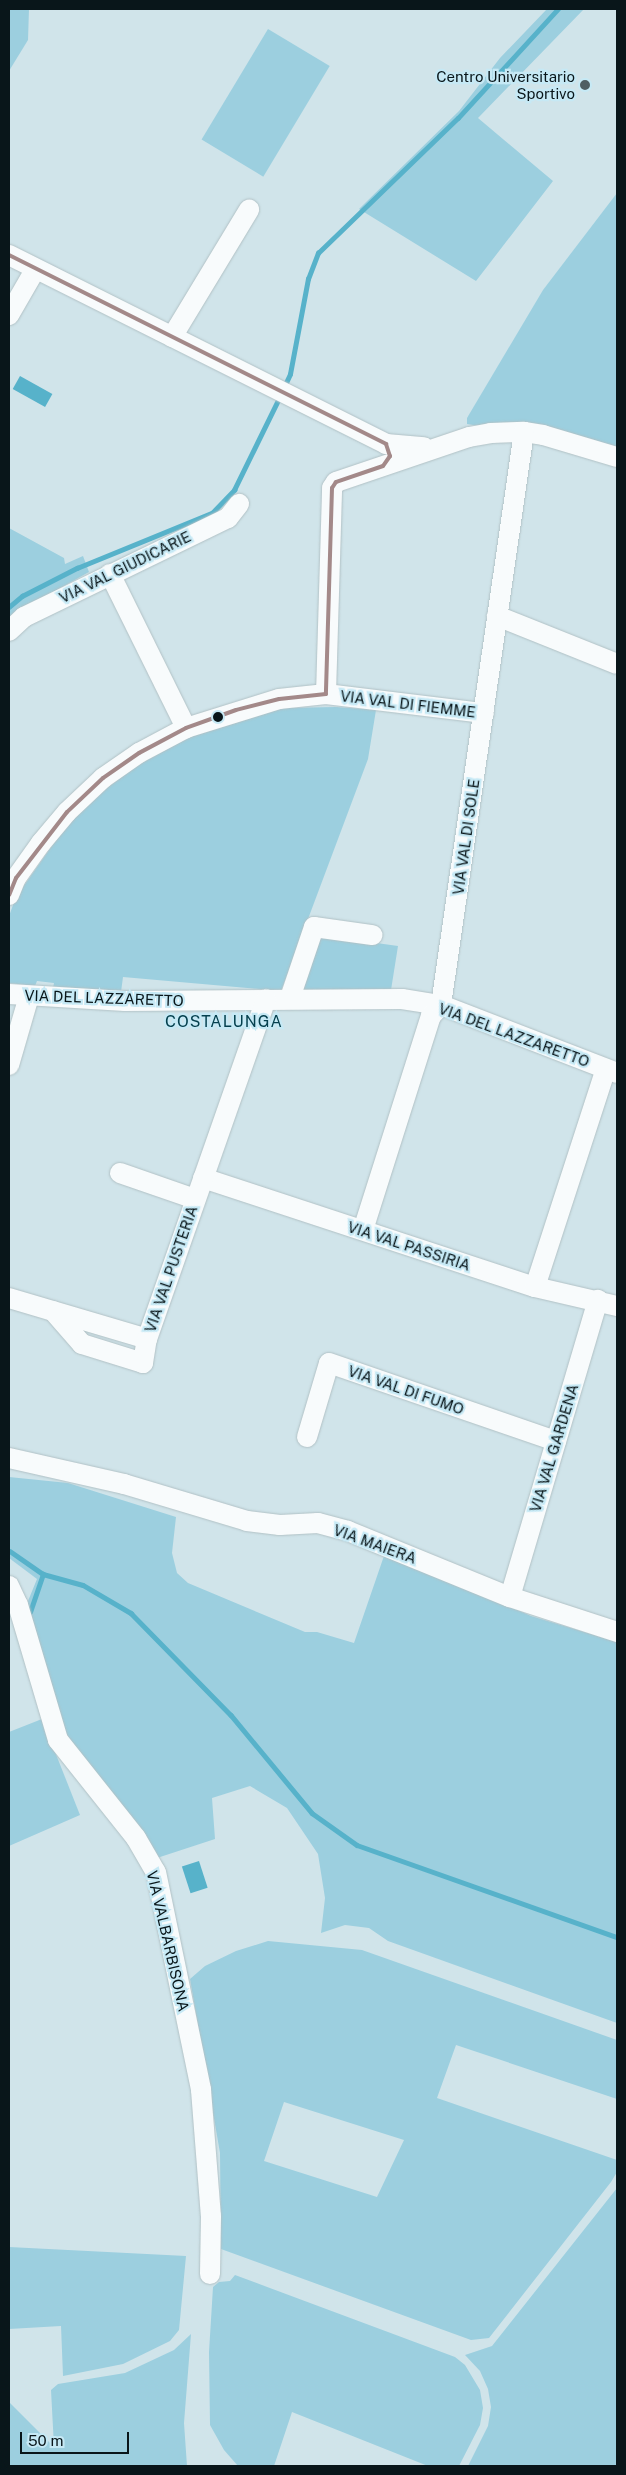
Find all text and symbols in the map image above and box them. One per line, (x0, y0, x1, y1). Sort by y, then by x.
place label: Centro Universitario Sportivo (436, 67, 575, 102)
marker: Centro Universitario Sportivo (579, 79, 591, 91)
street label: VIA VAL GIUDICARIE (56, 527, 194, 607)
street label: VIA VAL DI FIEMME (339, 687, 477, 721)
unlabelled marker (213, 712, 223, 722)
street label: VIA VAL DI SOLE (449, 778, 483, 896)
street label: VIA DEL LAZZARETTO (24, 986, 184, 1010)
street label: VIA DEL LAZZARETTO (436, 999, 592, 1071)
district label: COSTALUNGA (164, 1012, 284, 1032)
street label: VIA VAL PUSTERIA (141, 1203, 201, 1335)
street label: VIA VAL PASSIRIA (345, 1218, 473, 1274)
street label: VIA VAL DI FUMO (345, 1362, 467, 1418)
street label: VIA VAL GARDENA (526, 1381, 582, 1515)
street label: VIA MAIERA (331, 1521, 419, 1567)
street label: VIA VALBARBISONA (143, 1869, 193, 2013)
scale bar (22, 2422, 131, 2454)
text: 50 m (28, 2432, 63, 2449)

